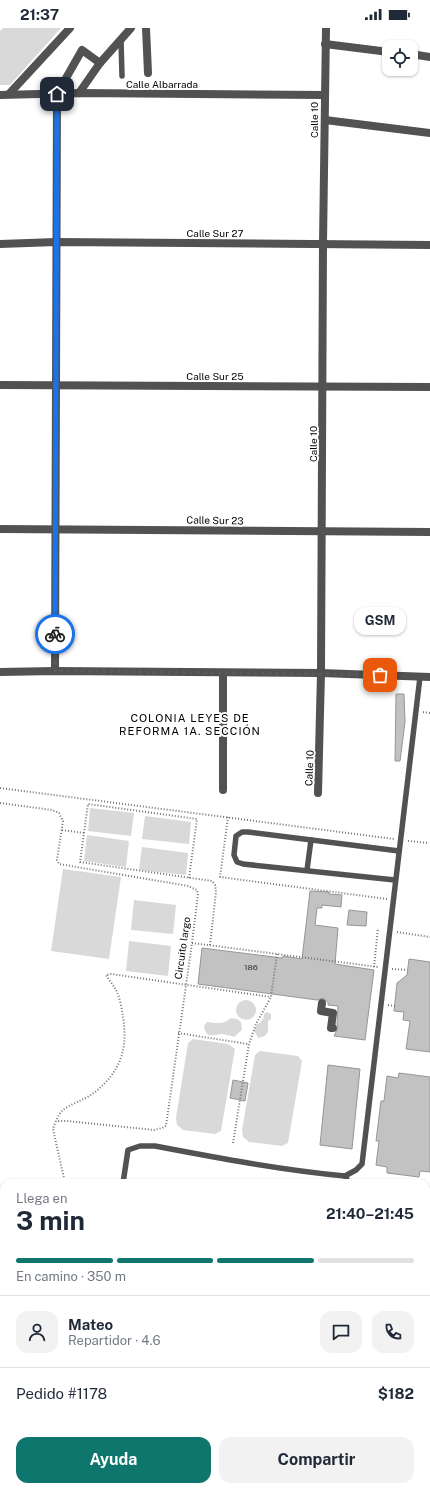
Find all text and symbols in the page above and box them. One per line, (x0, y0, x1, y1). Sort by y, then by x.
text: 21:37 (20, 6, 59, 23)
map controls (382, 40, 418, 76)
button: locate (382, 40, 418, 76)
pin (40, 77, 74, 111)
street label: Calle Albarrada (126, 78, 198, 90)
icon: home (46, 83, 68, 105)
street label: Calle 10 (308, 102, 320, 138)
street label: Calle Sur 27 (187, 227, 243, 239)
street label: Calle Sur 25 (186, 370, 244, 382)
street label: Calle 10 (307, 426, 319, 462)
street label: Calle Sur 23 (186, 514, 244, 526)
callout: GSM (354, 607, 406, 635)
text: GSM (365, 613, 395, 628)
courier (35, 614, 75, 654)
icon: bike (44, 623, 66, 645)
pin (363, 658, 397, 692)
icon: bag (369, 664, 391, 686)
district label: COLONIA LEYES DE REFORMA 1A. SECCIÓN (119, 712, 261, 737)
street label: Calle 10 (302, 750, 316, 786)
street label: Circuito largo (172, 916, 192, 980)
house number: 186 (244, 962, 258, 972)
text: Llega en (16, 1191, 67, 1206)
text: 3 min (16, 1205, 85, 1236)
text: 21:40–21:45 (326, 1205, 414, 1222)
text: En camino · 350 m (16, 1269, 126, 1284)
button: person (16, 1311, 58, 1353)
button: chat (320, 1311, 362, 1353)
button: phone (372, 1311, 414, 1353)
text: Mateo (68, 1316, 113, 1333)
text: Repartidor · 4.6 (68, 1333, 161, 1348)
text: Pedido #1178 (16, 1385, 107, 1402)
text: $182 (378, 1385, 414, 1402)
button: Ayuda (16, 1437, 211, 1483)
button: Compartir (219, 1437, 414, 1483)

